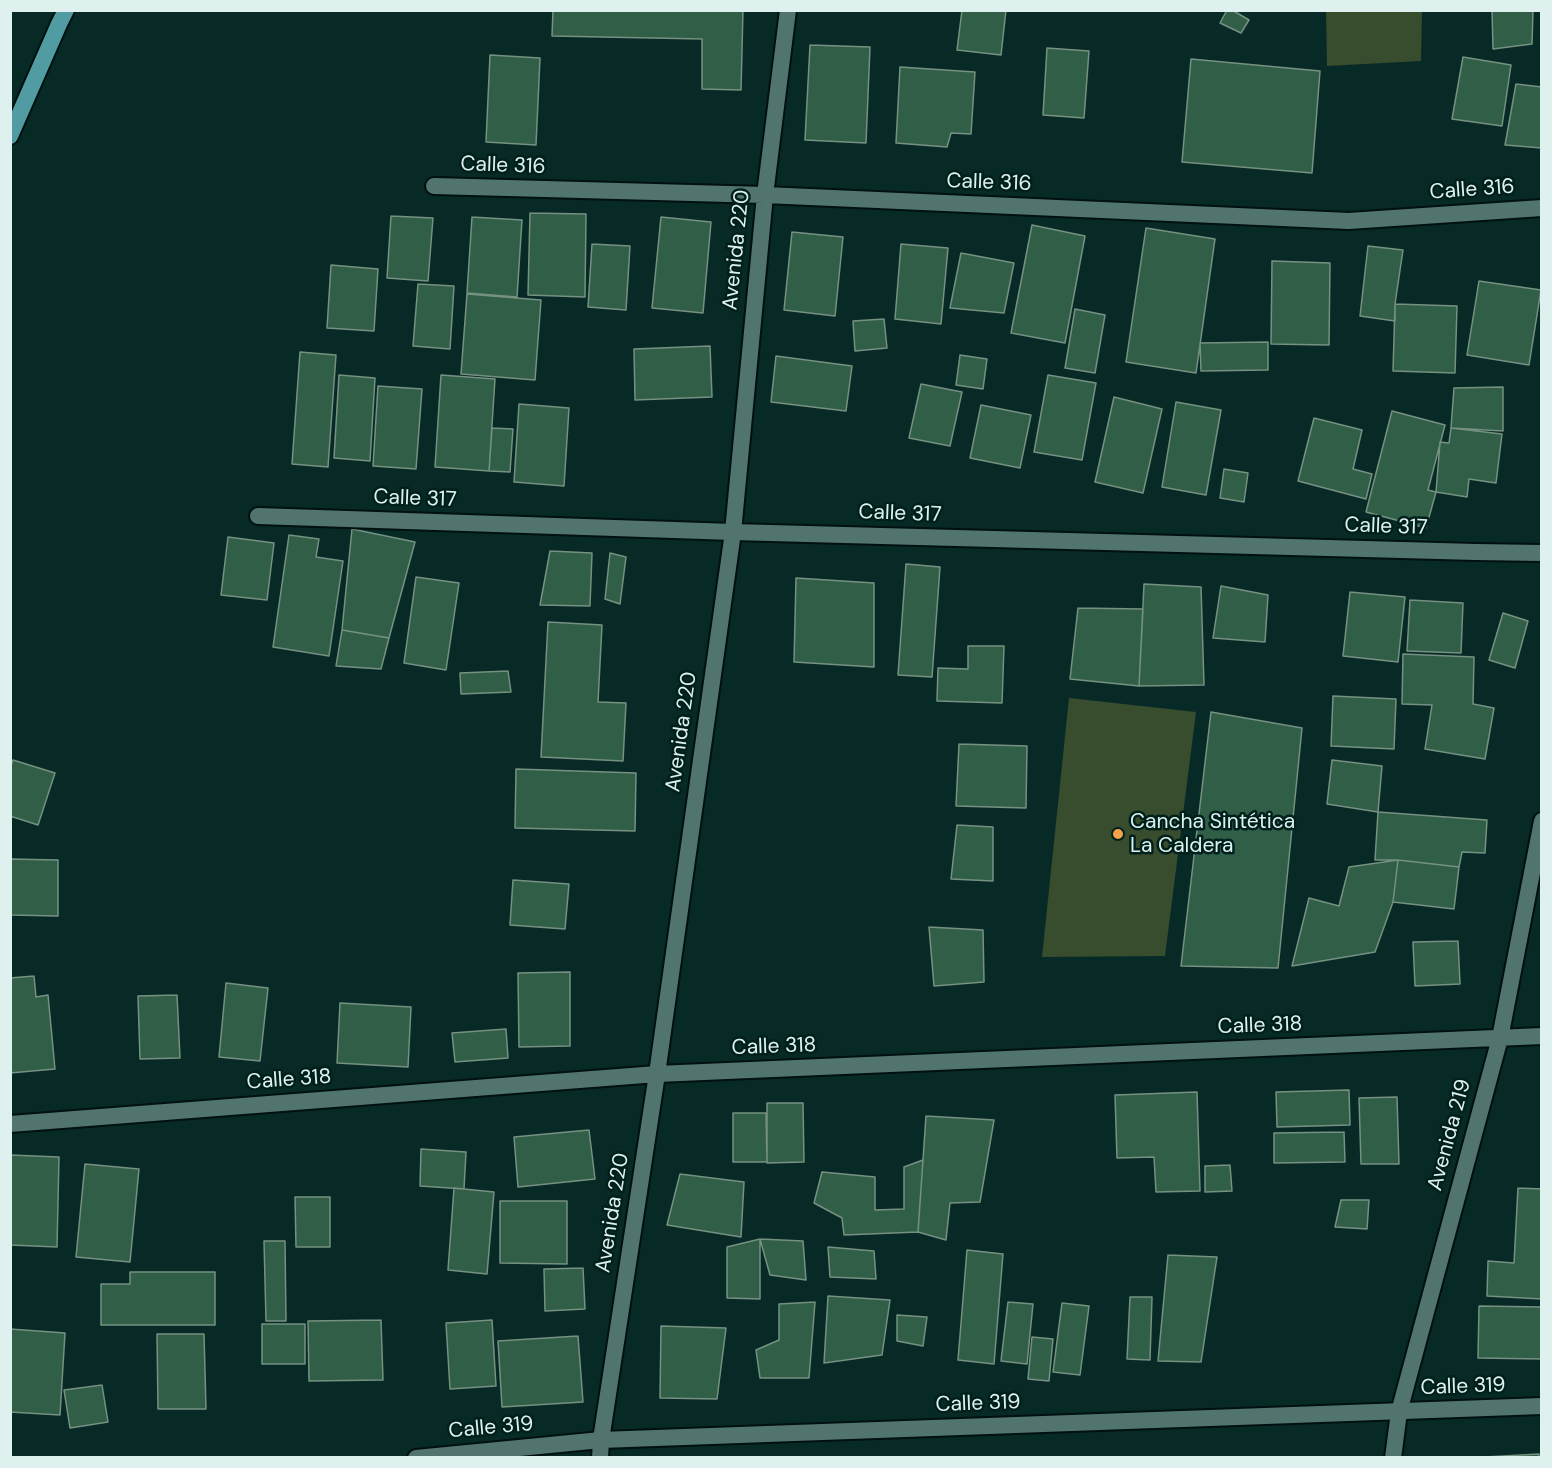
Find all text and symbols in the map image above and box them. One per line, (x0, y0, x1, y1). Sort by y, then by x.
street label: Calle 316 (460, 152, 546, 180)
street label: Calle 316 (946, 169, 1032, 197)
street label: Calle 316 (1429, 174, 1515, 206)
street label: Avenida 220 (718, 189, 756, 311)
street label: Calle 317 (373, 485, 457, 513)
street label: Calle 317 (858, 500, 942, 528)
street label: Calle 317 (1344, 513, 1428, 541)
street label: Avenida 220 (661, 670, 703, 794)
place label: Cancha Sintética La Caldera (1130, 809, 1295, 859)
marker: Cancha Sintética La Caldera (1111, 827, 1125, 841)
street label: Calle 318 (1217, 1012, 1303, 1040)
street label: Calle 318 (731, 1033, 817, 1061)
street label: Calle 318 (246, 1064, 332, 1096)
street label: Avenida 219 (1423, 1076, 1477, 1194)
street label: Avenida 220 (591, 1151, 635, 1275)
street label: Calle 319 (1420, 1373, 1506, 1401)
street label: Calle 319 (935, 1390, 1021, 1418)
street label: Calle 319 (447, 1412, 535, 1444)

